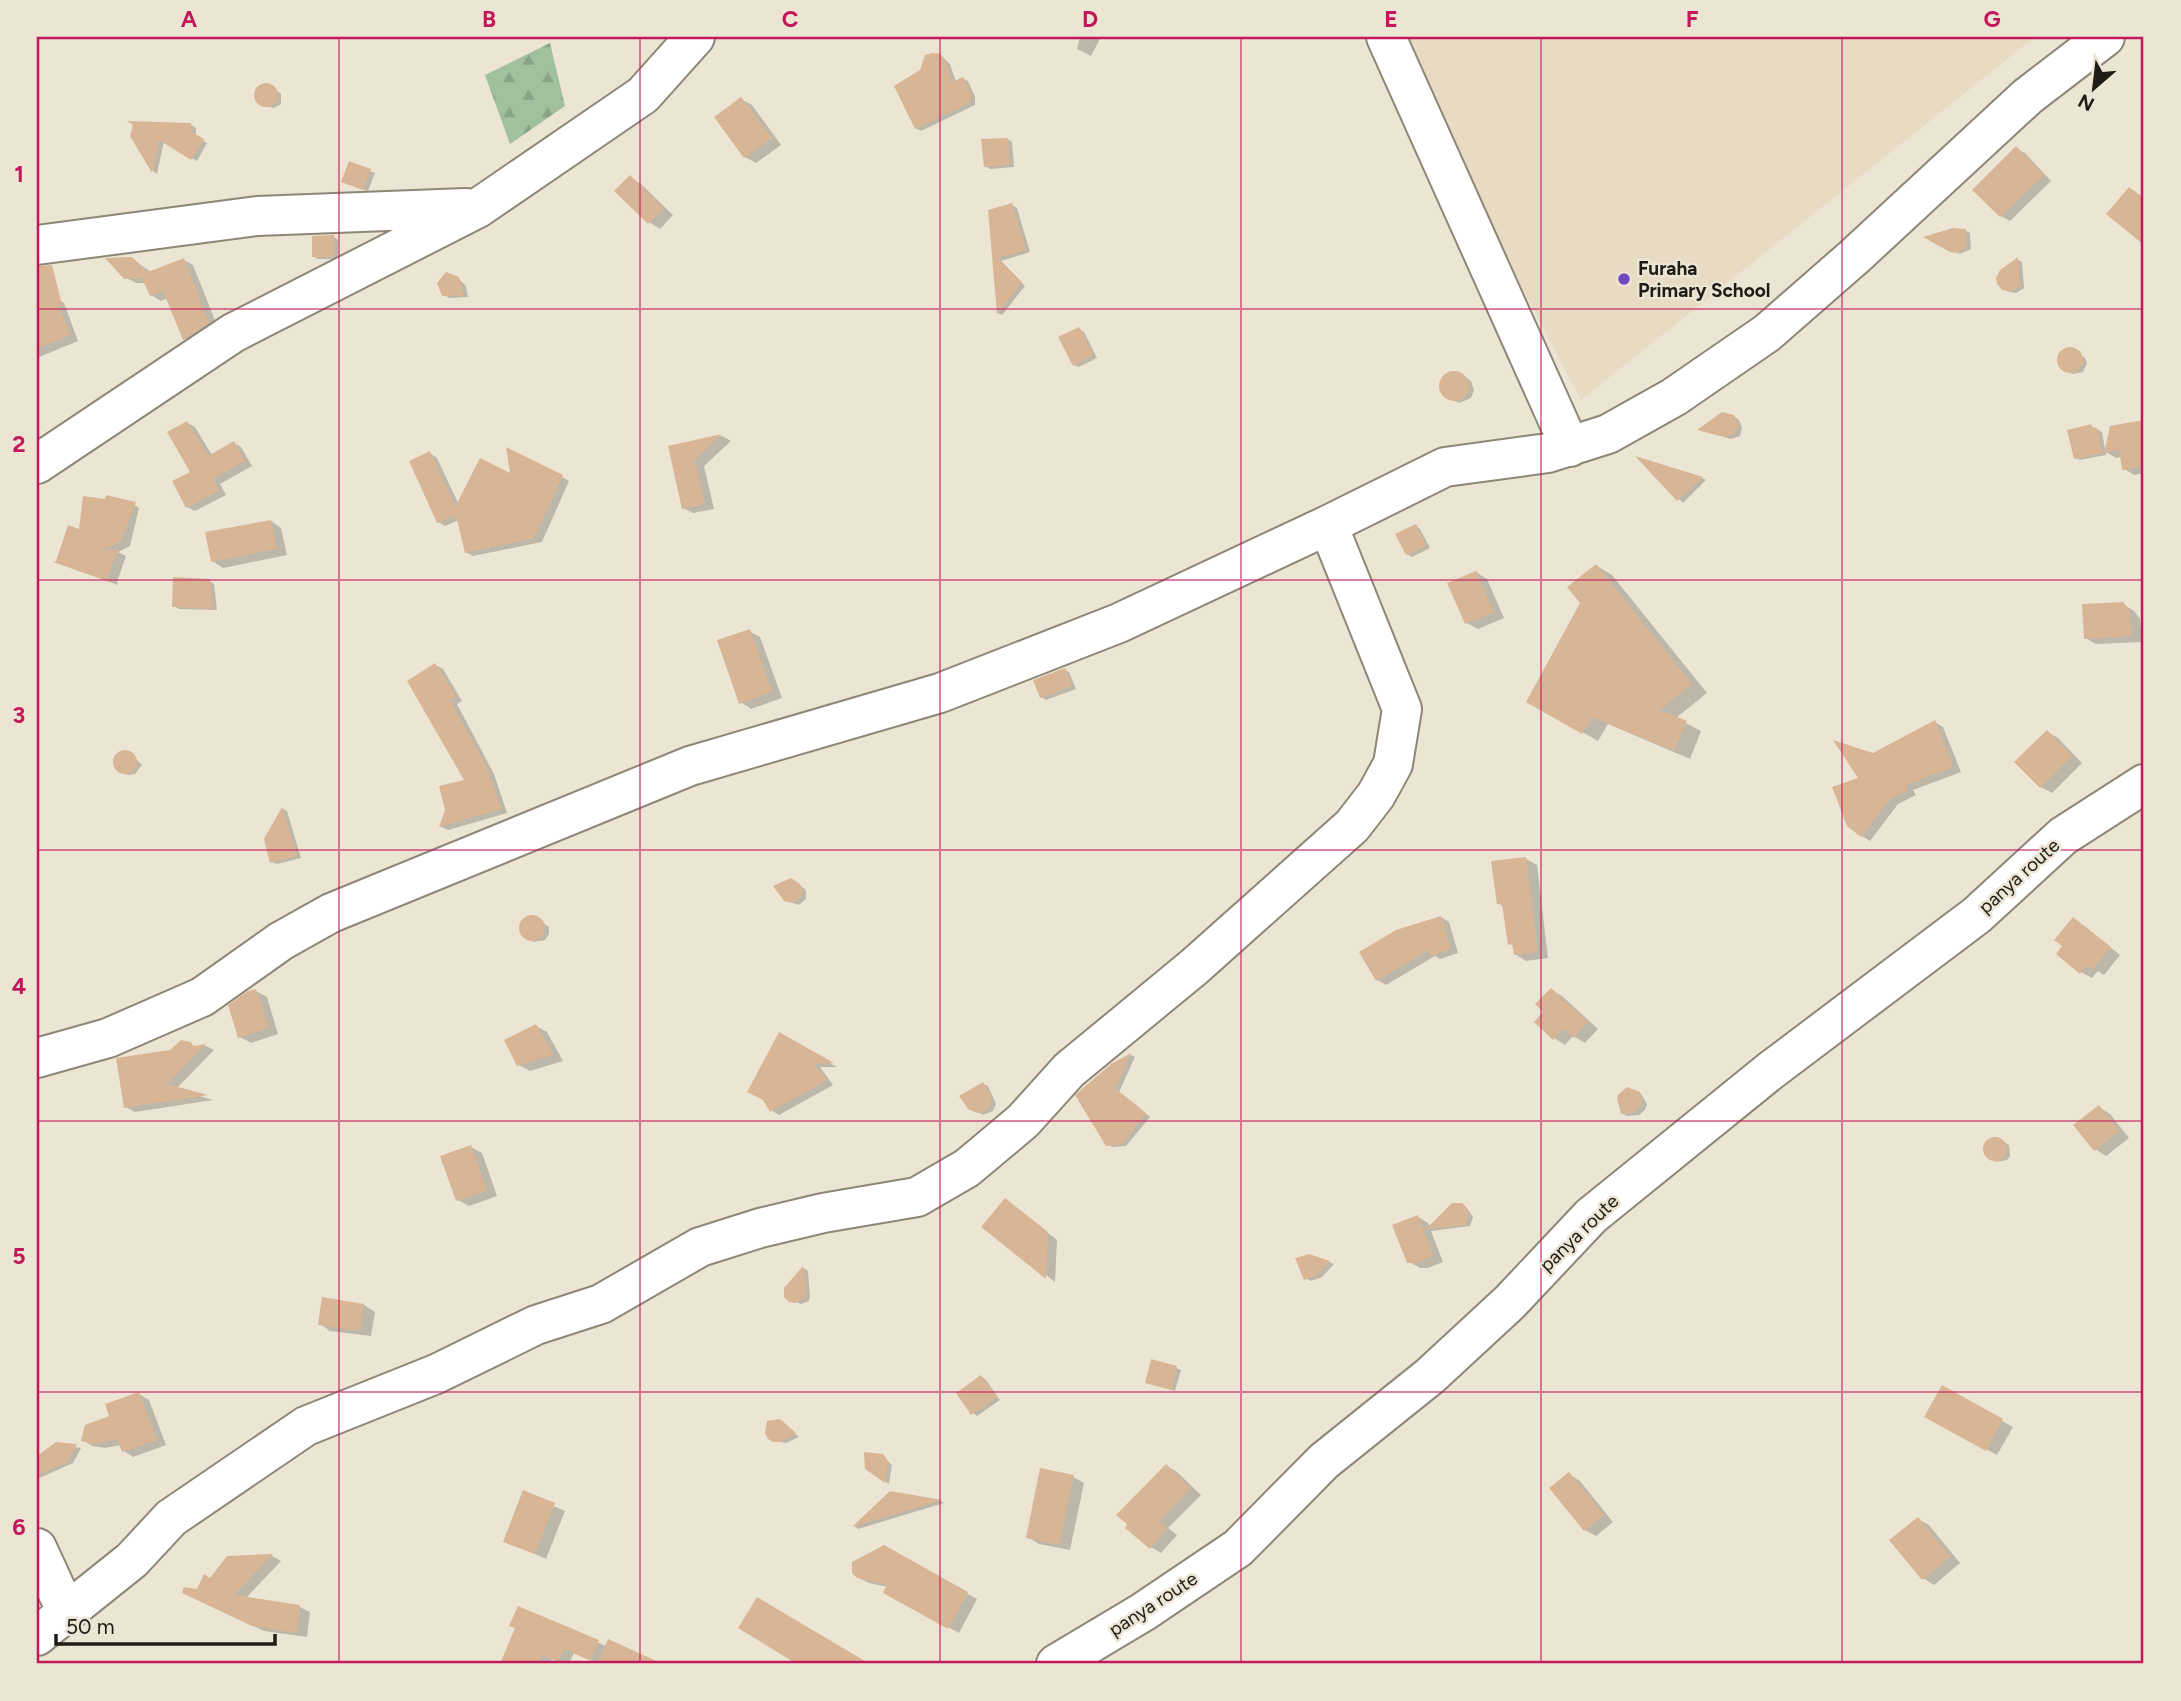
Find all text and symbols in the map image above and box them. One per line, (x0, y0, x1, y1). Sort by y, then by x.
text: A (181, 5, 198, 33)
text: B (482, 5, 496, 33)
text: C (782, 5, 799, 33)
text: D (1082, 5, 1098, 33)
text: E (1384, 5, 1398, 33)
text: F (1686, 5, 1699, 33)
text: G (1983, 5, 2001, 33)
north arrow (2058, 52, 2128, 122)
text: N (2074, 89, 2098, 116)
text: 1 (14, 160, 24, 188)
place label: Furaha Primary School (1638, 257, 1770, 302)
marker: Furaha Primary School (1616, 271, 1632, 287)
text: 2 (12, 430, 26, 458)
text: 3 (13, 701, 25, 729)
street label: panya route (1974, 834, 2064, 918)
text: 4 (12, 972, 26, 1000)
street label: panya route (1535, 1190, 1623, 1276)
text: 5 (12, 1242, 26, 1270)
text: 6 (12, 1513, 26, 1541)
street label: panya route (1104, 1567, 1202, 1641)
scale bar (56, 1603, 275, 1647)
text: 50 m (66, 1614, 115, 1639)

